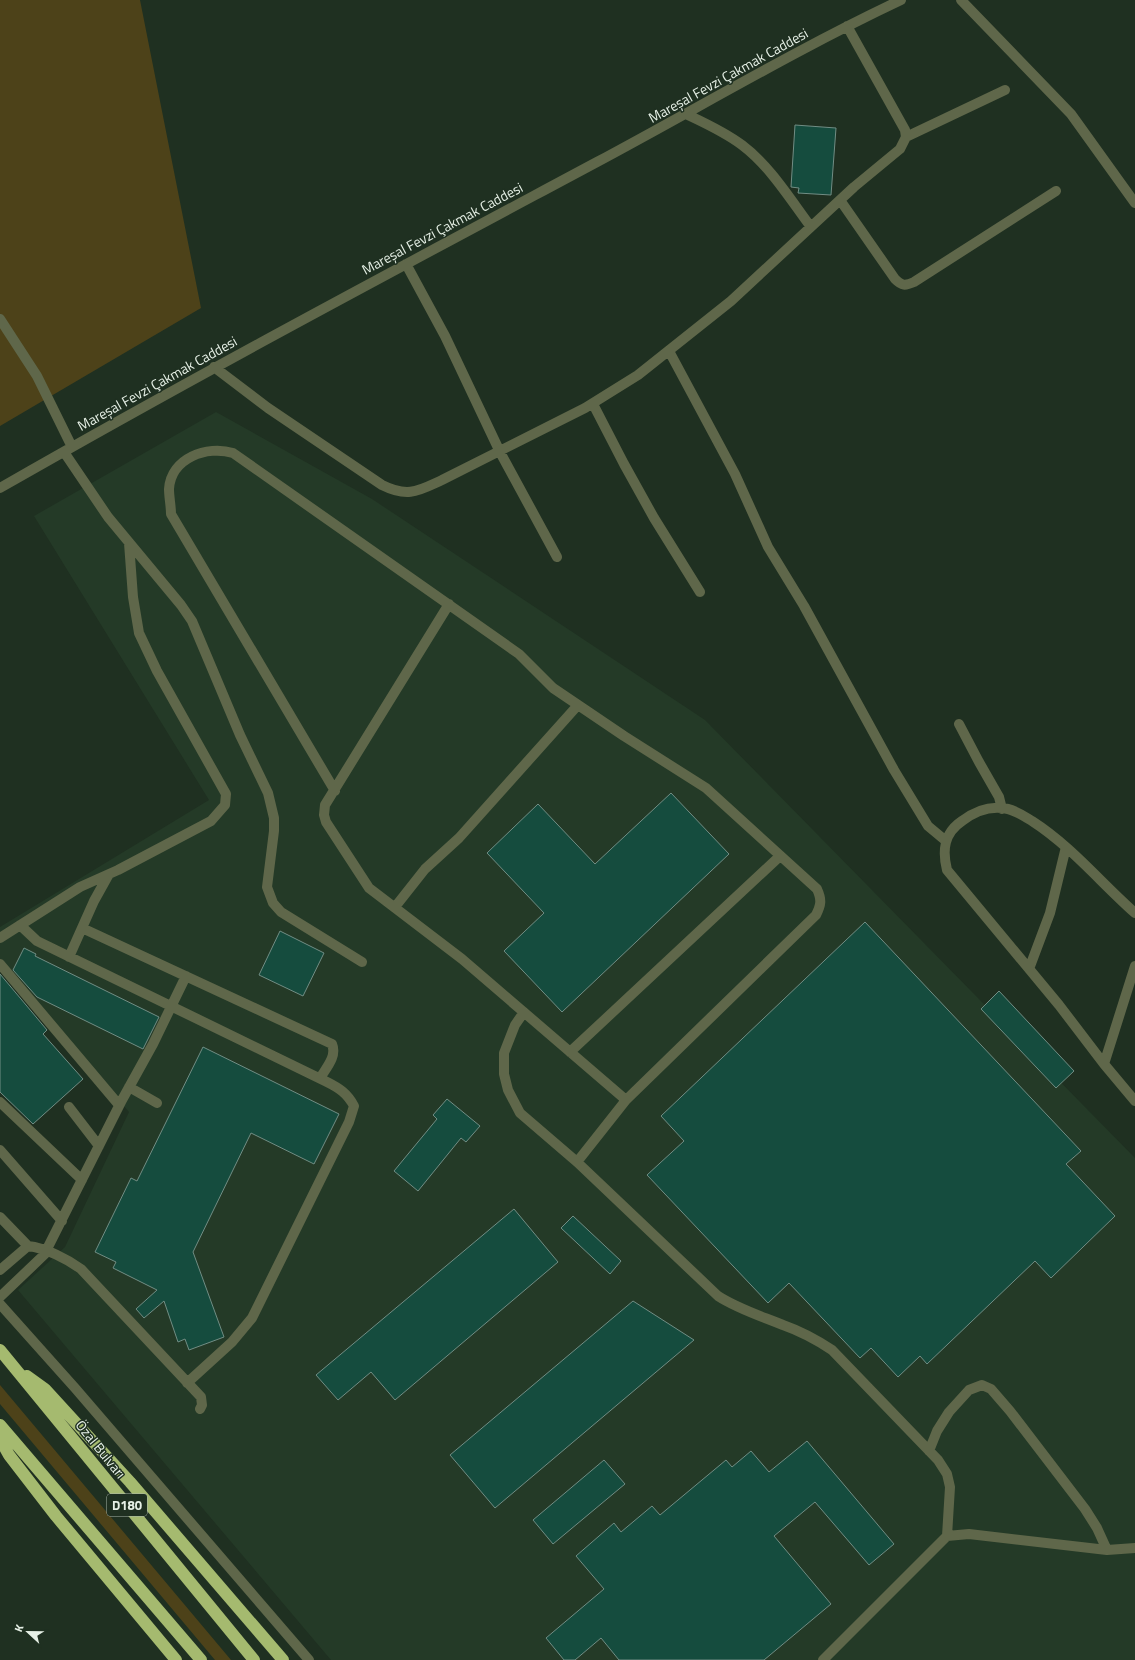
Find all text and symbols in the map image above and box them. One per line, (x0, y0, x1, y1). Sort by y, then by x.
street label: Mareşal Fevzi Çakmak Caddesi (644, 22, 812, 128)
street label: Mareşal Fevzi Çakmak Caddesi (358, 177, 526, 279)
street label: Mareşal Fevzi Çakmak Caddesi (73, 330, 241, 436)
street label: Özal Bulvarı (71, 1415, 131, 1483)
road number: D180 (107, 1494, 147, 1516)
north arrow (8, 1612, 48, 1652)
text: K (10, 1622, 28, 1634)

